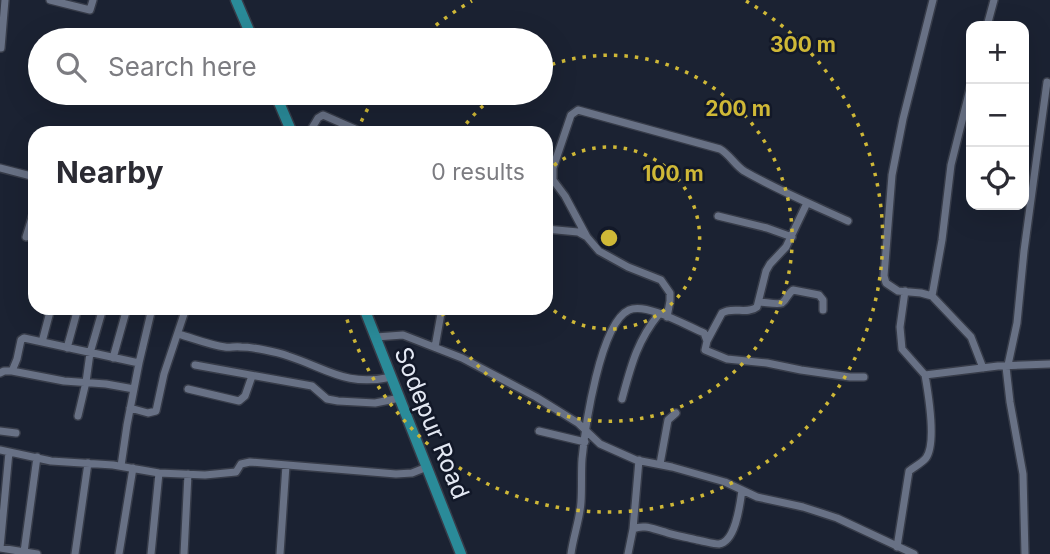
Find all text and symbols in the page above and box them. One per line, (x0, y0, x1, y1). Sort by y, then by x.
map controls (966, 21, 1029, 210)
button: + (966, 21, 1029, 84)
search box (28, 28, 553, 105)
text: 300 m (770, 32, 836, 57)
icon: search (52, 48, 90, 86)
text: Search here (108, 51, 257, 82)
button: − (966, 84, 1029, 147)
text: 200 m (705, 96, 771, 121)
button: locate (966, 147, 1029, 210)
text: Nearby (56, 154, 164, 190)
text: 0 results (431, 158, 525, 186)
text: 100 m (642, 161, 704, 186)
centre of rings (597, 226, 621, 250)
street label: Sodepur Road (388, 343, 476, 503)

